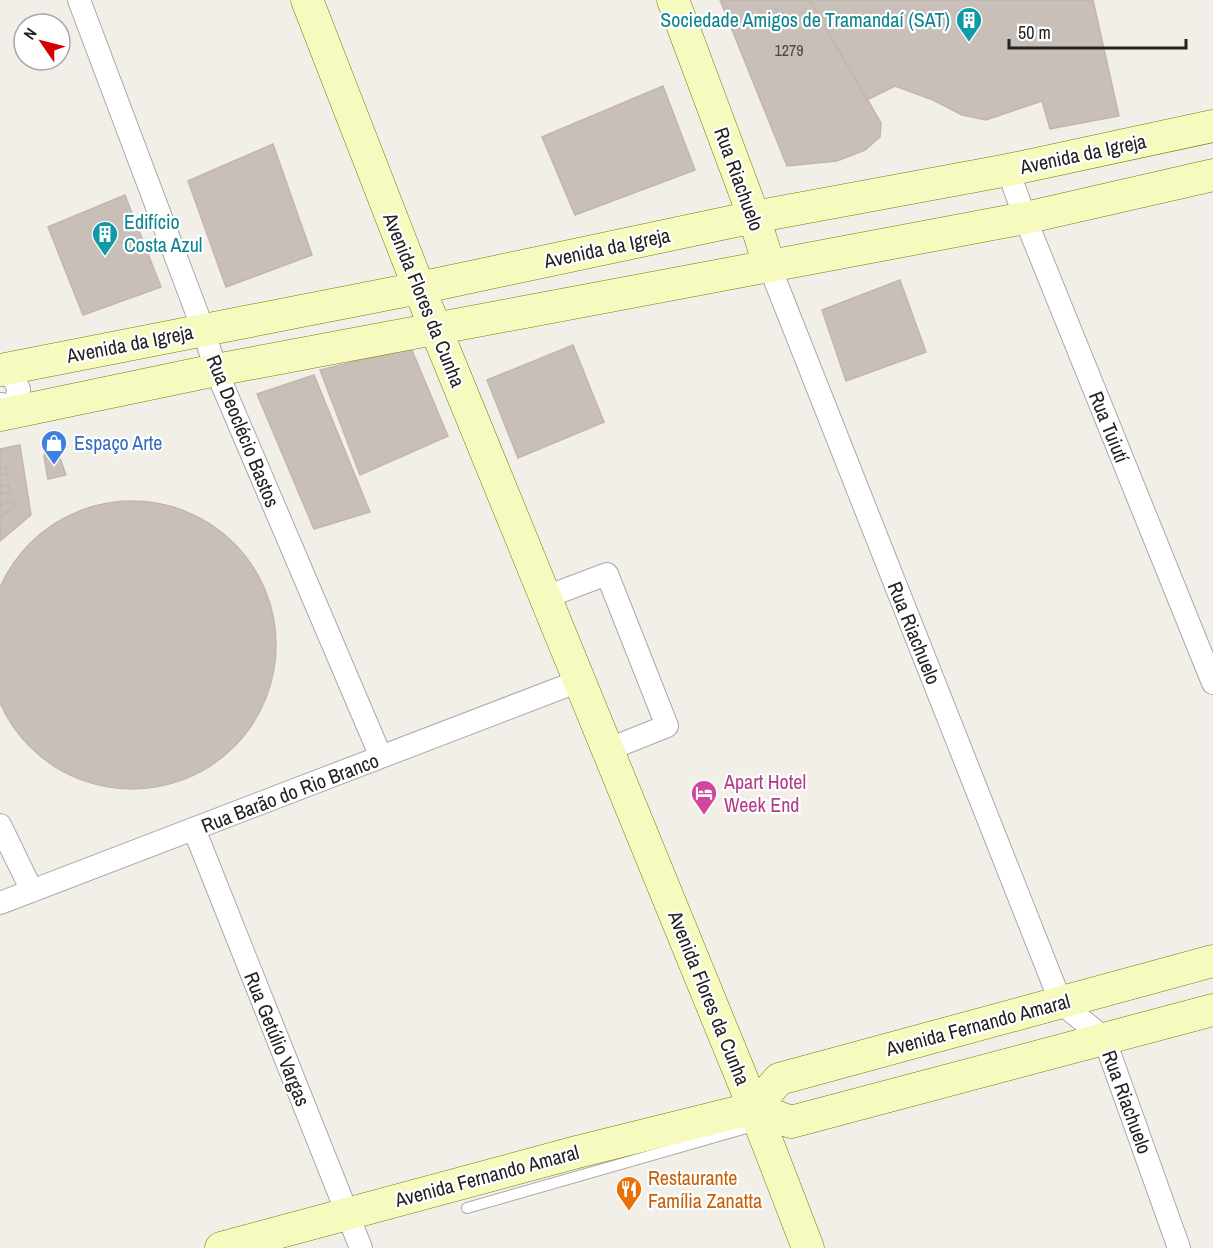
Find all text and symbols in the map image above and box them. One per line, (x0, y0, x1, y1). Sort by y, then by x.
building icon: Sociedade Amigos de Tramandaí (SAT) (954, 5, 984, 43)
place label: Sociedade Amigos de Tramandaí (SAT) (660, 6, 950, 33)
north arrow (12, 12, 72, 72)
scale bar (1009, 12, 1186, 50)
text: 50 m (1018, 20, 1051, 45)
text: N (18, 23, 41, 44)
house number: 1279 (774, 39, 804, 61)
street label: Rua Riachuelo (708, 123, 771, 234)
street label: Avenida da Igreja (1016, 127, 1148, 180)
place label: Edifício Costa Azul (124, 208, 202, 258)
street label: Avenida Flores da Cunha (377, 208, 472, 391)
building icon: Edifício Costa Azul (90, 219, 120, 257)
street label: Avenida da Igreja (540, 221, 672, 274)
street label: Avenida da Igreja (63, 318, 195, 369)
street label: Rua Deoclécio Bastos (201, 351, 286, 511)
street label: Rua Tuiutí (1083, 387, 1136, 467)
shop icon: Espaço Arte (39, 428, 69, 466)
place label: Espaço Arte (74, 429, 162, 456)
street label: Rua Riachuelo (882, 577, 947, 688)
street label: Rua Barão do Rio Branco (197, 746, 382, 839)
place label: Apart Hotel Week End (723, 768, 806, 818)
hotel icon: Apart Hotel Week End (689, 778, 719, 816)
street label: Avenida Flores da Cunha (662, 906, 757, 1089)
street label: Rua Getúlio Vargas (238, 968, 317, 1110)
street label: Avenida Fernando Amaral (882, 987, 1073, 1062)
street label: Rua Riachuelo (1096, 1046, 1159, 1157)
street label: Avenida Fernando Amaral (391, 1138, 582, 1213)
place label: Restaurante Família Zanatta (648, 1164, 762, 1214)
restaurant icon: Restaurante Família Zanatta (614, 1174, 644, 1212)

